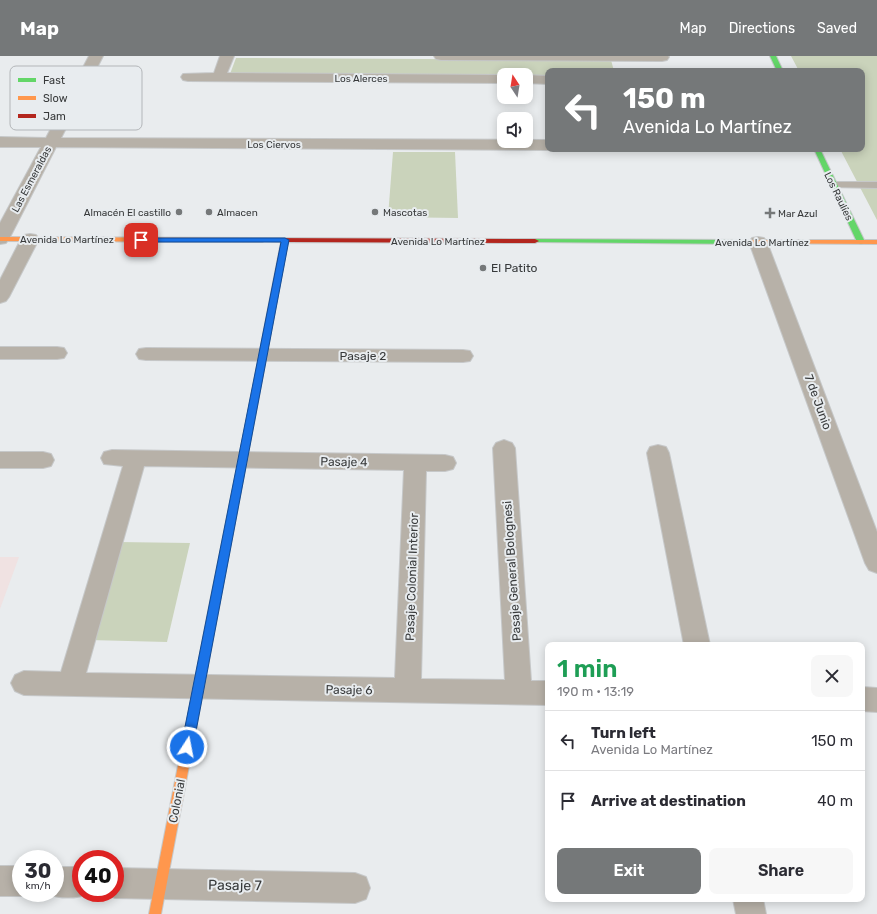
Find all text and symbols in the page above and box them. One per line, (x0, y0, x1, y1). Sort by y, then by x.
text: Map (20, 17, 59, 40)
text: Map (680, 20, 707, 37)
text: Directions (729, 20, 795, 37)
text: Saved (817, 20, 857, 37)
legend (10, 66, 142, 130)
north arrow (497, 68, 533, 104)
map controls (497, 68, 533, 148)
street label: Los Alerces (334, 73, 388, 85)
text: Fast (43, 74, 66, 87)
text: 150 m (623, 82, 706, 115)
icon: left (557, 84, 609, 136)
text: Slow (43, 92, 68, 105)
text: Jam (43, 110, 66, 123)
button: sound (497, 112, 533, 148)
text: Avenida Lo Martínez (623, 116, 792, 138)
street label: Los Ciervos (247, 139, 301, 151)
street label: Las Esmeraldas (10, 145, 54, 214)
street label: Los Raulíes (821, 170, 855, 223)
place label: Almacén El castillo (84, 207, 171, 219)
marker: Almacén El castillo (174, 207, 184, 217)
marker: Almacen (204, 207, 214, 217)
place label: Almacen (217, 207, 258, 219)
marker: Mascotas (370, 207, 380, 217)
place label: Mascotas (383, 207, 427, 219)
marker: Mar Azul (765, 208, 775, 218)
place label: Mar Azul (778, 208, 817, 220)
pin (124, 223, 158, 257)
icon: arrive (130, 229, 152, 251)
street label: Avenida Lo Martínez (20, 234, 114, 246)
street label: Avenida Lo Martínez (391, 236, 485, 248)
street label: Avenida Lo Martínez (715, 237, 809, 249)
place label: El Patito (491, 261, 538, 275)
marker: El Patito (478, 263, 488, 273)
street label: Pasaje 2 (340, 349, 386, 363)
street label: 7 de Junio (802, 372, 834, 432)
street label: Pasaje 4 (320, 455, 368, 469)
street label: Pasaje General Bolognesi (500, 500, 524, 642)
street label: Pasaje Colonial Interior (403, 512, 421, 641)
text: 1 min (557, 655, 617, 683)
button: close (811, 655, 853, 697)
street label: Pasaje 6 (325, 683, 373, 697)
text: 190 m · 13:19 (557, 684, 634, 699)
text: Turn left (591, 724, 656, 742)
position arrow (166, 726, 208, 768)
icon: left (557, 730, 579, 752)
text: 150 m (811, 732, 853, 750)
text: Avenida Lo Martínez (591, 742, 713, 757)
street label: Colonial (166, 778, 188, 824)
icon: arrive (557, 790, 579, 812)
text: Arrive at destination (591, 792, 746, 810)
text: 40 m (817, 792, 853, 810)
button: Exit (557, 848, 701, 894)
button: Share (709, 848, 853, 894)
speed limit sign: 40 (72, 850, 124, 902)
text: 30 (25, 859, 51, 883)
street label: Pasaje 7 (208, 877, 262, 894)
text: km/h (26, 880, 50, 892)

